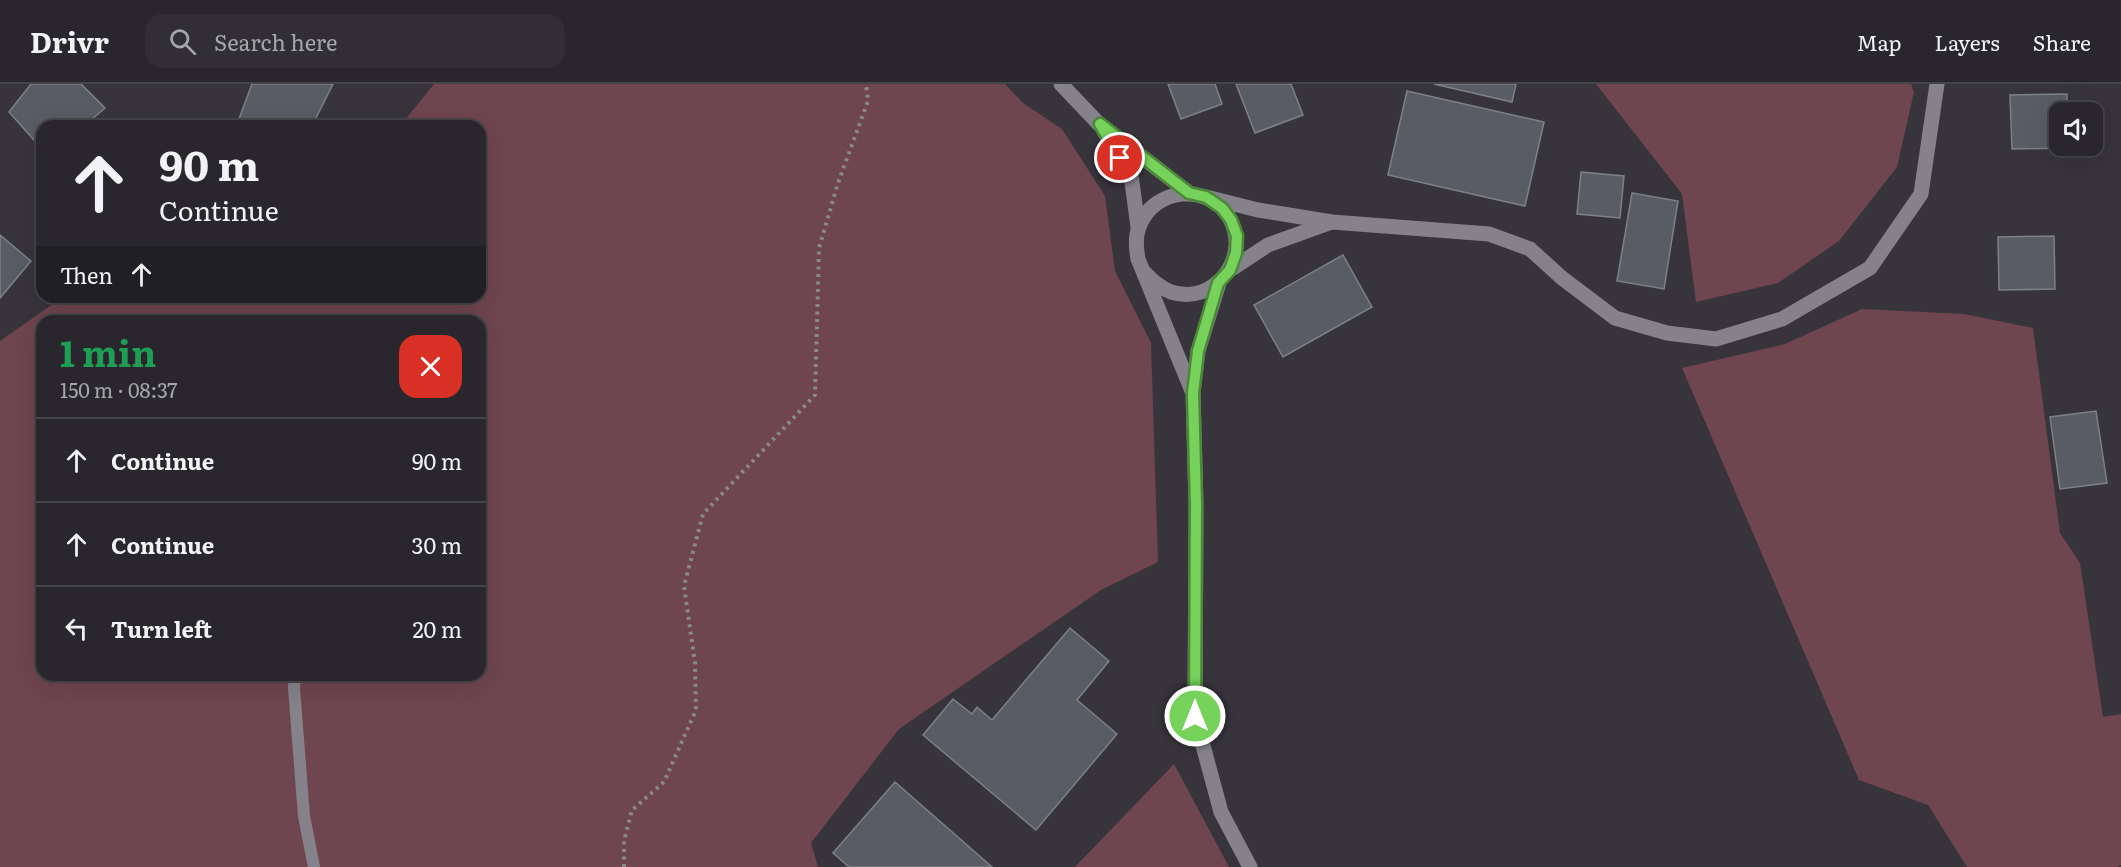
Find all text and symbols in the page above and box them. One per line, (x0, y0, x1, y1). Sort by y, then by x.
search box (145, 14, 565, 68)
text: Drivr (30, 20, 109, 62)
icon: search (166, 25, 199, 58)
text: Search here (214, 25, 337, 58)
text: Map (1857, 26, 1902, 57)
text: Layers (1935, 26, 2000, 57)
text: Share (2033, 26, 2091, 57)
map controls (2049, 102, 2103, 156)
button: sound (2049, 102, 2103, 156)
text: 90 m (159, 132, 259, 194)
pin (1094, 132, 1145, 183)
icon: arrive (1103, 141, 1136, 174)
icon: ahead (60, 144, 138, 222)
text: Continue (159, 189, 279, 229)
text: Then (60, 258, 113, 291)
icon: ahead (125, 258, 158, 291)
text: 1 min (60, 325, 156, 378)
button: close (399, 335, 462, 398)
text: 150 m · 08:37 (60, 374, 177, 404)
icon: ahead (60, 444, 93, 477)
text: Continue (111, 444, 214, 477)
text: 90 m (412, 444, 462, 477)
icon: ahead (60, 528, 93, 561)
text: Continue (111, 528, 214, 561)
text: 30 m (412, 528, 462, 561)
icon: left (60, 612, 93, 645)
text: Turn left (111, 612, 212, 645)
text: 20 m (412, 612, 462, 645)
position arrow (1163, 684, 1227, 748)

